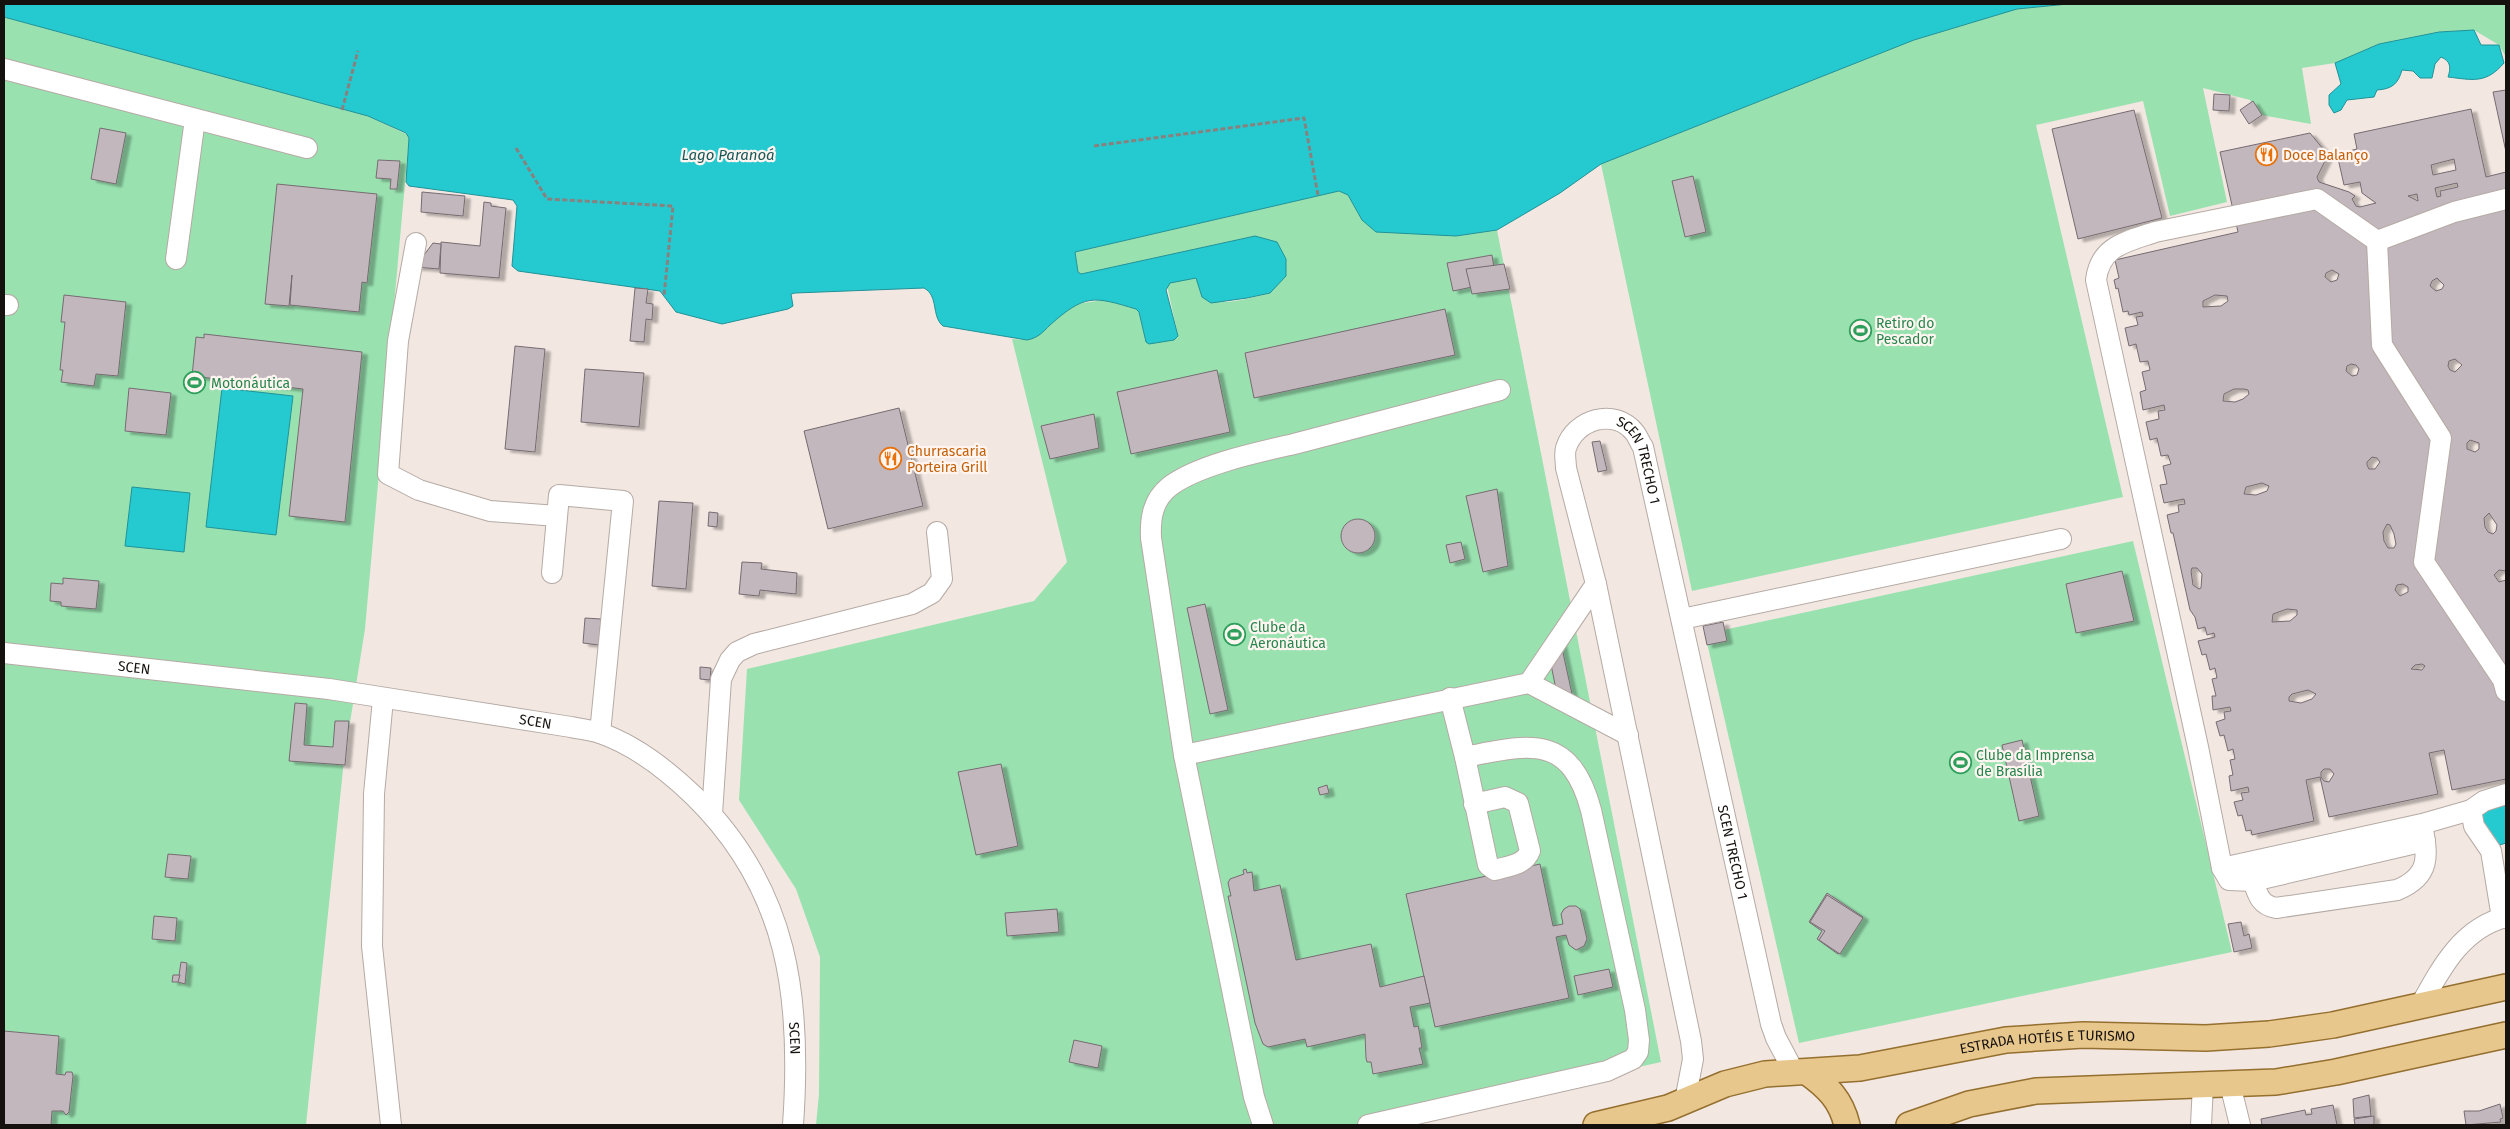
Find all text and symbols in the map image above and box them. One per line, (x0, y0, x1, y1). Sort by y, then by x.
restaurant icon: Doce Balanço (2255, 143, 2279, 167)
water label: Lago Paranoá (681, 146, 775, 164)
place label: Doce Balanço (2283, 147, 2368, 164)
place label: Retiro do Pescador (1876, 315, 1935, 348)
sports icon: Retiro do Pescador (1848, 319, 1872, 343)
sports icon: Motonáutica (183, 371, 207, 395)
place label: Motonáutica (211, 375, 290, 392)
street label: SCEN TRECHO 1 (1614, 412, 1664, 506)
place label: Churrascaria Porteira Grill (907, 443, 987, 476)
restaurant icon: Churrascaria Porteira Grill (879, 447, 903, 471)
place label: Clube da Aeronáutica (1250, 619, 1326, 652)
sports icon: Clube da Aeronáutica (1222, 623, 1246, 647)
street label: SCEN (117, 657, 151, 678)
street label: SCEN (518, 711, 553, 732)
place label: Clube da Imprensa de Brasília (1976, 747, 2095, 780)
sports icon: Clube da Imprensa de Brasília (1948, 751, 1972, 775)
street label: SCEN TRECHO 1 (1714, 803, 1752, 901)
street label: SCEN (786, 1021, 804, 1055)
street label: ESTRADA HOTÉIS E TURISMO (1958, 1026, 2135, 1057)

